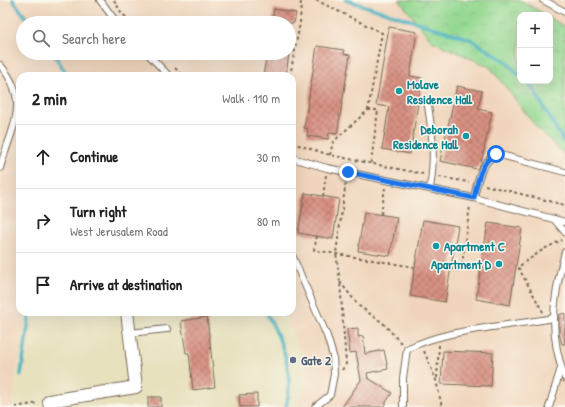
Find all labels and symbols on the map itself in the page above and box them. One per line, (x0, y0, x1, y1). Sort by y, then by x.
place label: Molave Residence Hall (407, 75, 473, 108)
marker: Molave Residence Hall (394, 86, 404, 96)
place label: Deborah Residence Hall (393, 120, 459, 153)
marker: Deborah Residence Hall (461, 131, 471, 141)
route start (487, 145, 505, 163)
route end (339, 163, 357, 181)
place label: Apartment C (444, 237, 505, 256)
marker: Apartment C (431, 241, 441, 251)
place label: Apartment D (431, 255, 492, 274)
marker: Apartment D (494, 259, 504, 269)
place label: Gate 2 (301, 351, 332, 369)
marker: Gate 2 (288, 355, 298, 365)

